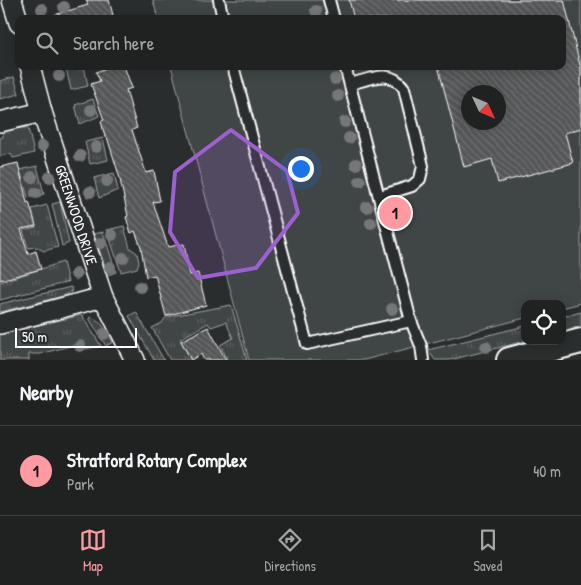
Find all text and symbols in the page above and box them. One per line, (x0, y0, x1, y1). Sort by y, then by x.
search box (15, 15, 566, 70)
icon: search (33, 29, 61, 57)
text: Search here (73, 30, 154, 56)
north arrow (461, 85, 506, 130)
your location (288, 156, 314, 182)
street label: GREENWOOD DRIVE (50, 162, 103, 268)
pin: 1 (379, 194, 411, 232)
map controls (521, 300, 566, 345)
button: locate (521, 300, 566, 345)
scale bar (15, 325, 138, 348)
text: 50 m (22, 327, 47, 346)
text: Nearby (20, 378, 73, 407)
text: Stratford Rotary Complex (67, 447, 247, 473)
text: 1 (33, 460, 39, 482)
text: 40 m (533, 460, 561, 482)
text: Park (67, 473, 94, 495)
tab: Map (79, 526, 107, 575)
tab: Directions (264, 526, 316, 575)
tab: Saved (474, 526, 502, 575)

